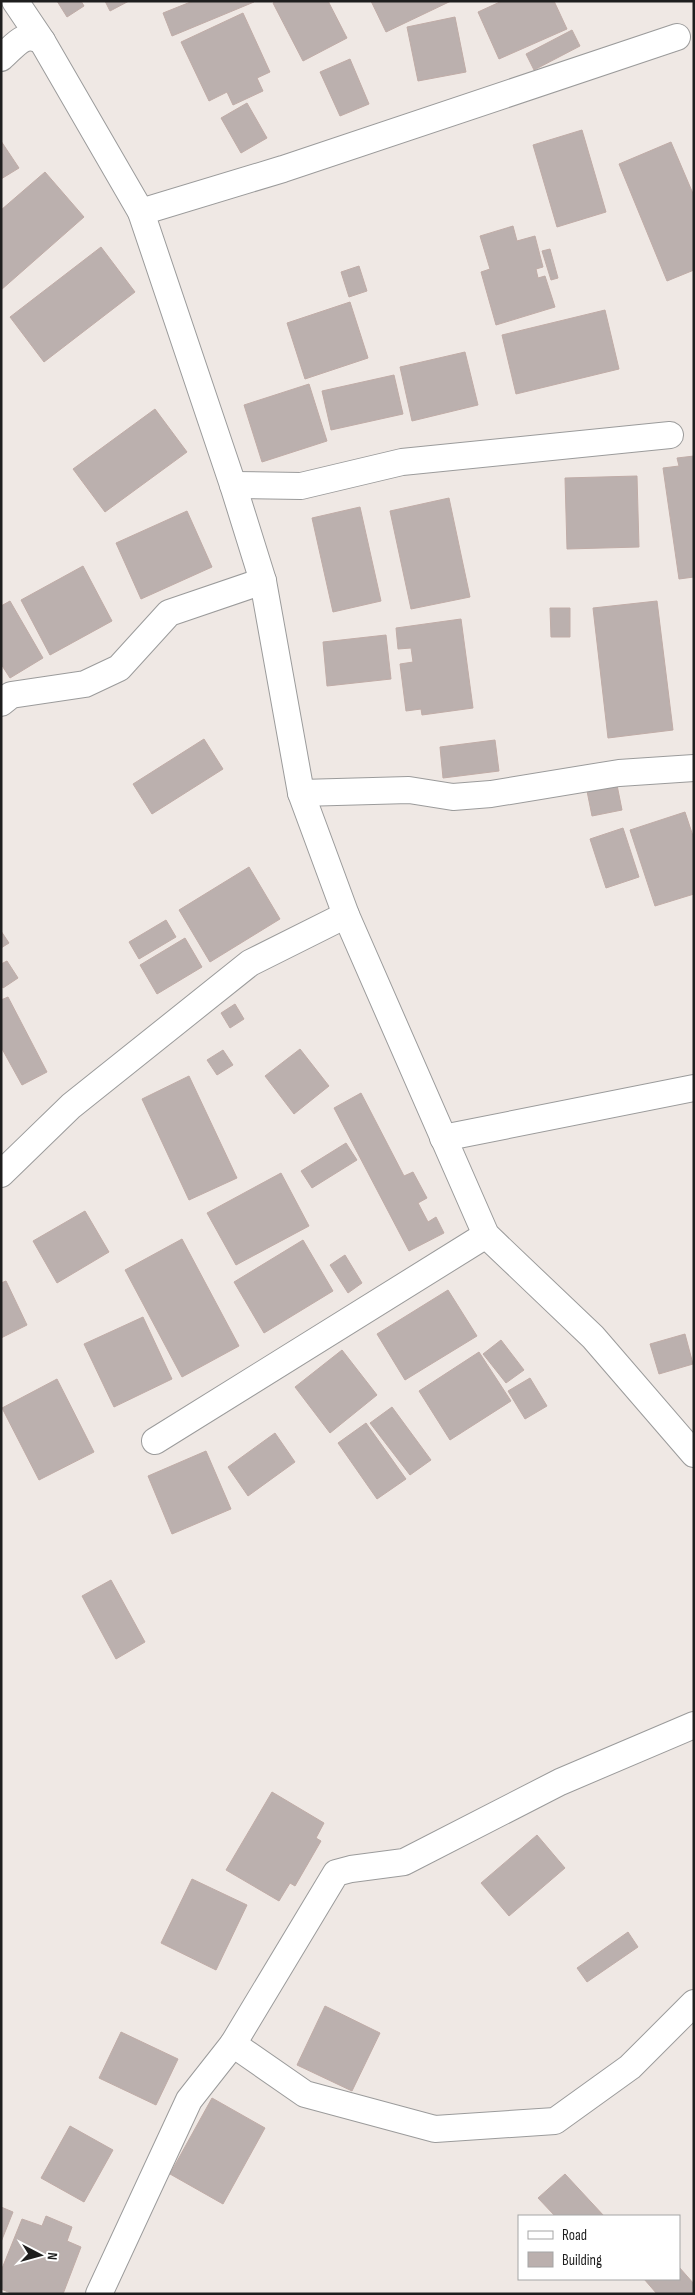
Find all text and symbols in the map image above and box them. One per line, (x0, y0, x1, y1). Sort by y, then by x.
legend (518, 2215, 680, 2280)
text: Road (562, 2226, 587, 2245)
north arrow (15, 2230, 65, 2280)
text: Building (562, 2251, 602, 2270)
text: N (44, 2252, 61, 2261)

